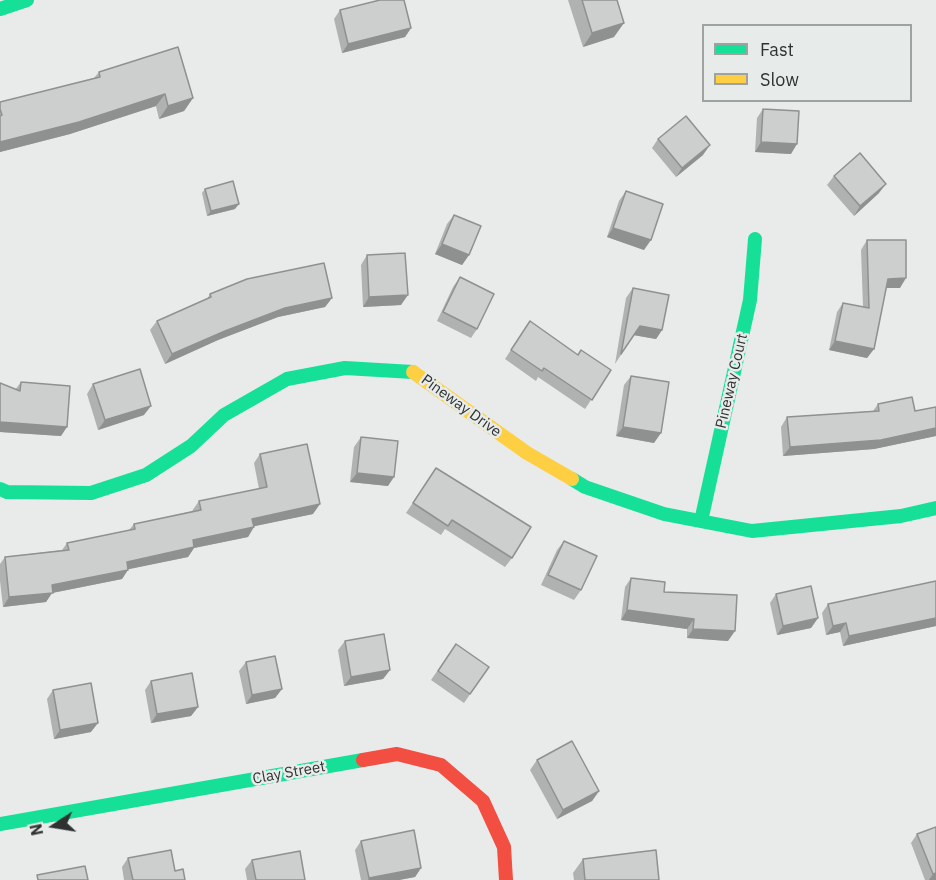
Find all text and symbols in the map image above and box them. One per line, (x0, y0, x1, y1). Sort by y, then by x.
legend (702, 24, 912, 102)
text: Fast (760, 38, 794, 61)
text: Slow (760, 68, 799, 91)
street label: Pineway Court (712, 332, 752, 430)
street label: Pineway Drive (417, 371, 505, 441)
street label: Clay Street (251, 758, 327, 788)
north arrow (24, 796, 84, 856)
text: N (25, 822, 47, 837)

